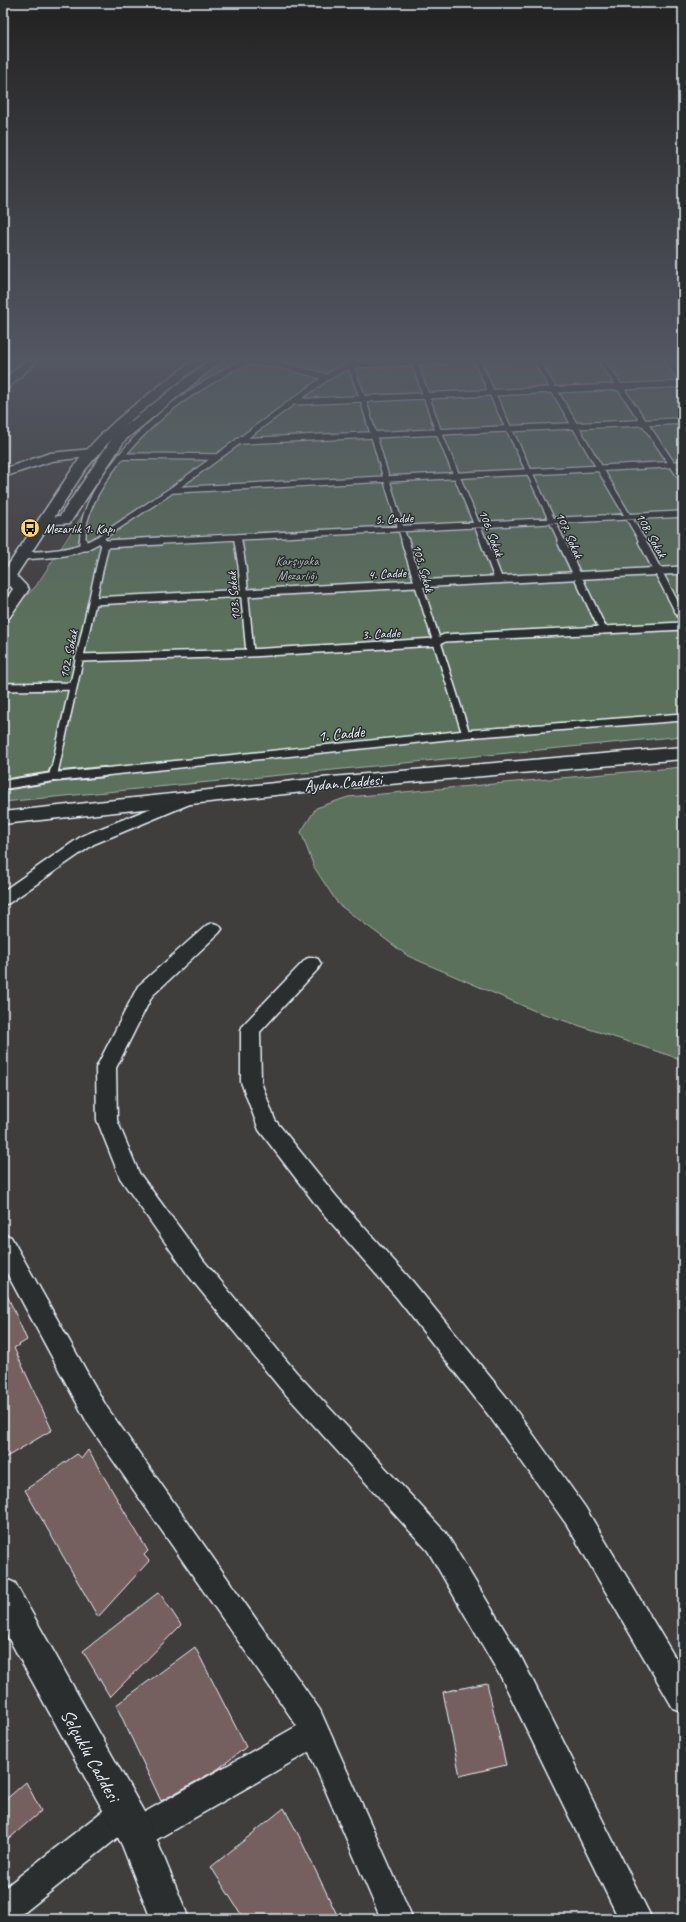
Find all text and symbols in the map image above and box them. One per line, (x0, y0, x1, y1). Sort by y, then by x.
street label: 106. Sokak (475, 508, 508, 560)
street label: 5. Cadde (375, 510, 414, 528)
street label: 107. Sokak (552, 510, 587, 562)
street label: 108. Sokak (632, 510, 671, 562)
bus stop icon: Mezarlık 1. Kapı (19, 517, 41, 539)
place label: Mezarlık 1. Kapı (44, 521, 115, 537)
street label: 105. Sokak (409, 543, 438, 595)
park label: Karşıyaka Mezarlığı (275, 553, 319, 584)
street label: 4. Cadde (368, 565, 407, 583)
street label: 103. Sokak (224, 570, 244, 621)
street label: 3. Cadde (362, 625, 401, 643)
street label: 102. Sokak (56, 627, 82, 680)
street label: 1. Cadde (317, 721, 367, 746)
street label: Aydan Caddesi (303, 769, 385, 796)
street label: Selçuklu Caddesi (55, 1705, 127, 1808)

